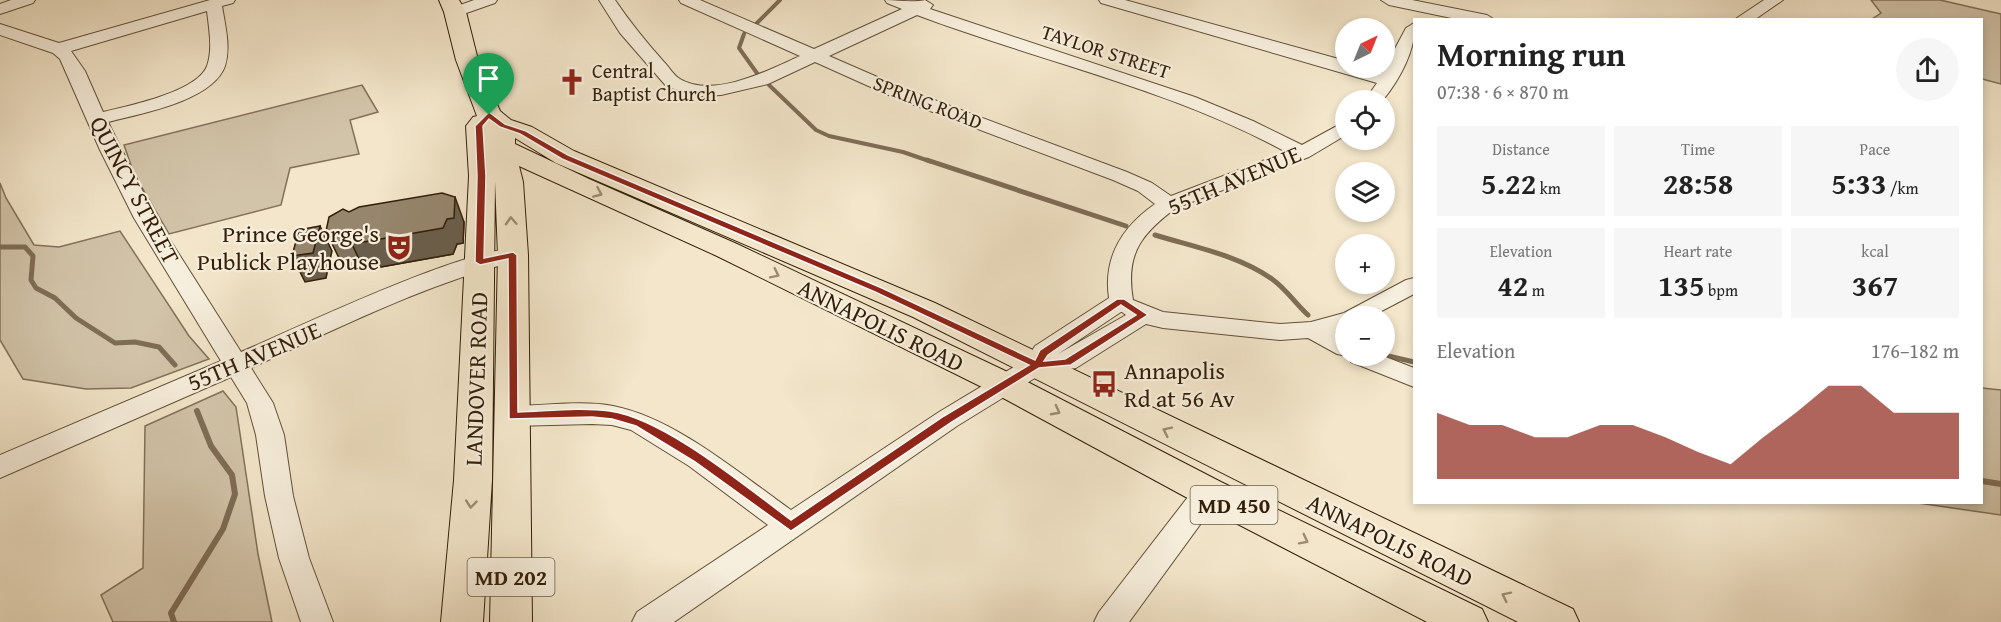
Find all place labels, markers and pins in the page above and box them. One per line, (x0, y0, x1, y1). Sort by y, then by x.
pin (463, 53, 514, 115)
place label: Central Baptist Church (592, 56, 716, 108)
church icon: Central Baptist Church (557, 67, 587, 97)
place label: Prince George's Publick Playhouse (197, 216, 379, 279)
theatre icon: Prince George's Publick Playhouse (384, 232, 414, 262)
place label: Annapolis Rd at 56 Av (1124, 353, 1235, 416)
bus stop icon: Annapolis Rd at 56 Av (1089, 369, 1119, 399)

